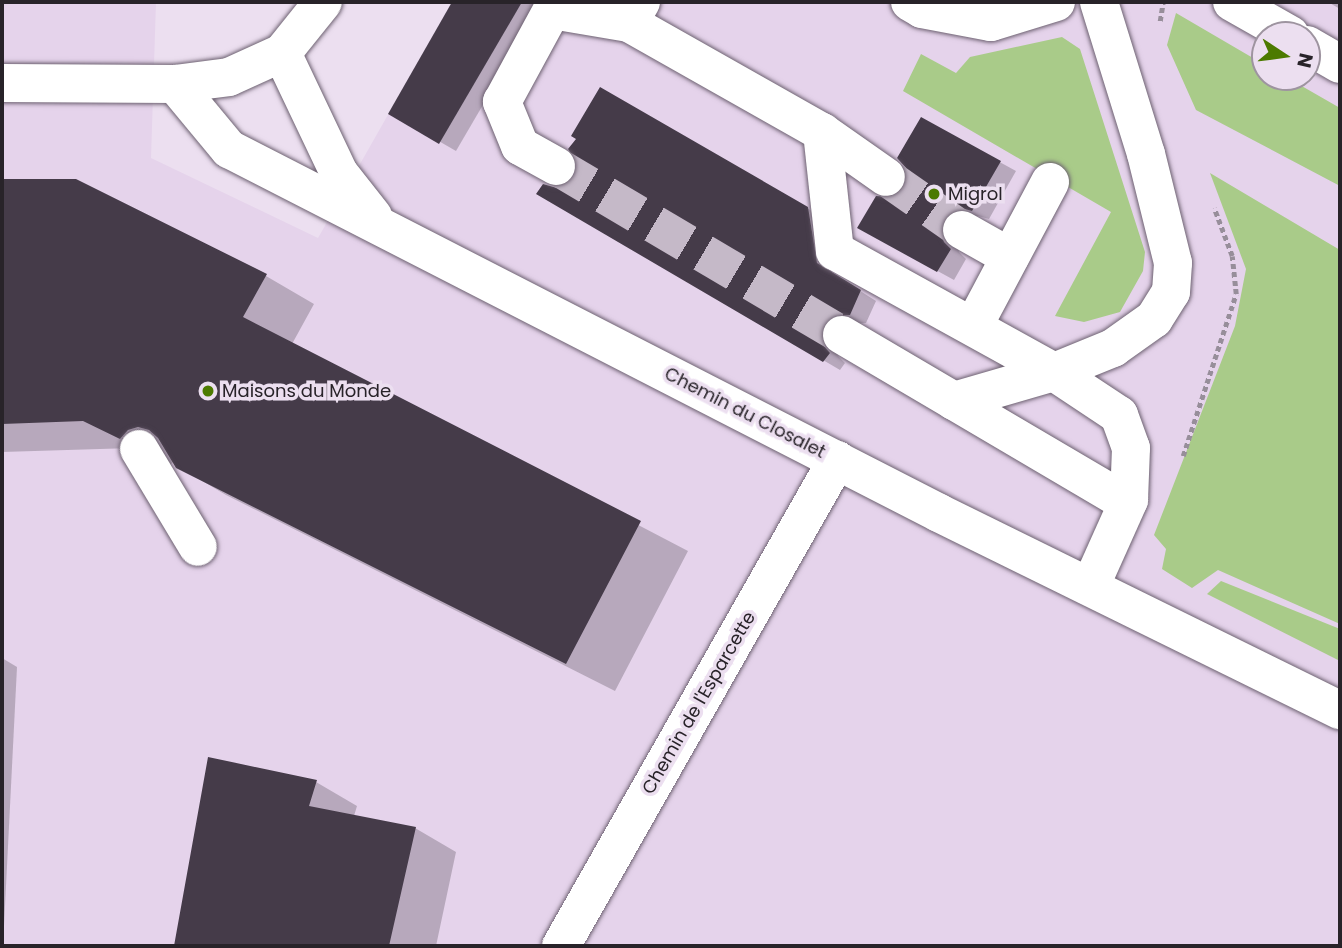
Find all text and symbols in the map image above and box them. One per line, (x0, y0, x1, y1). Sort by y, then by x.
north arrow (1251, 21, 1321, 91)
text: N (1290, 50, 1320, 70)
place label: Migrol (948, 183, 1003, 205)
marker: Migrol (926, 186, 942, 202)
street label: Chemin du Closalet (661, 363, 829, 463)
place label: Maisons du Monde (222, 380, 391, 402)
marker: Maisons du Monde (200, 383, 216, 399)
street label: Chemin de l'Esparcette (638, 608, 760, 798)

